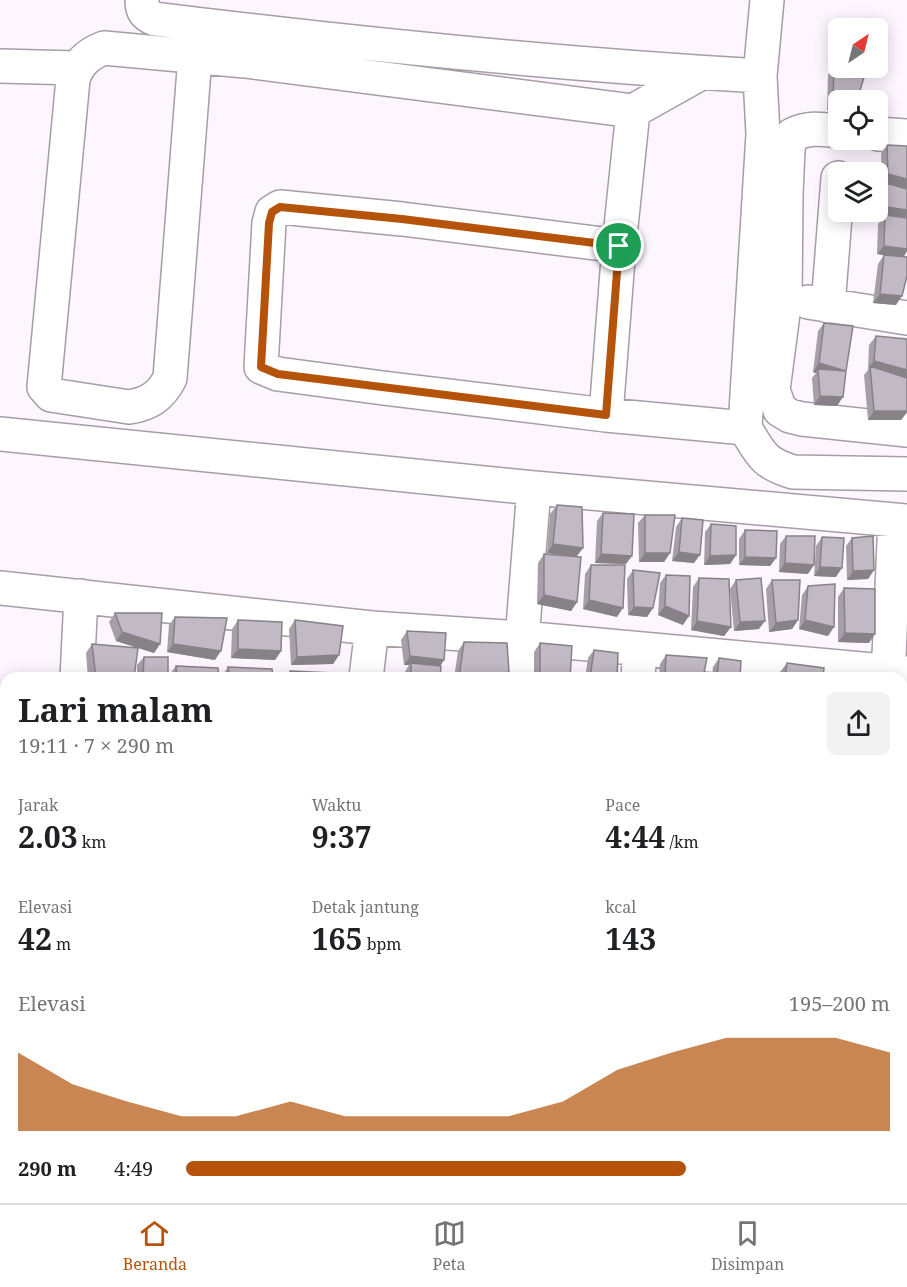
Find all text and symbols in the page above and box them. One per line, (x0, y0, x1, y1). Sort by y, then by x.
north arrow (828, 18, 888, 78)
map controls (828, 18, 888, 222)
button: locate (828, 90, 888, 150)
button: layers (828, 162, 888, 222)
pin (593, 220, 644, 271)
icon: arrive (602, 229, 635, 262)
text: Lari malam (18, 687, 213, 732)
button: share (827, 692, 890, 755)
text: 19:11 · 7 × 290 m (18, 732, 174, 759)
text: Jarak (18, 794, 58, 816)
text: Waktu (312, 794, 361, 816)
text: Pace (605, 794, 640, 816)
text: 2.03 (18, 816, 78, 857)
text: 9:37 (312, 816, 372, 857)
text: 4:44 (605, 816, 665, 857)
text: km (78, 831, 106, 853)
text: /km (665, 831, 699, 853)
text: Elevasi (18, 896, 72, 918)
text: Detak jantung (312, 896, 419, 918)
text: kcal (605, 896, 636, 918)
text: 42 (18, 918, 52, 959)
text: 165 (312, 918, 363, 959)
text: 143 (605, 918, 656, 959)
text: m (52, 933, 71, 955)
text: bpm (363, 933, 401, 955)
text: Elevasi (18, 990, 86, 1017)
text: 195–200 m (789, 990, 890, 1017)
text: 290 m (18, 1155, 77, 1182)
text: 4:49 (114, 1155, 153, 1182)
tab: Beranda (123, 1217, 187, 1275)
tab: Peta (433, 1217, 466, 1275)
tab: Disimpan (711, 1217, 784, 1275)

